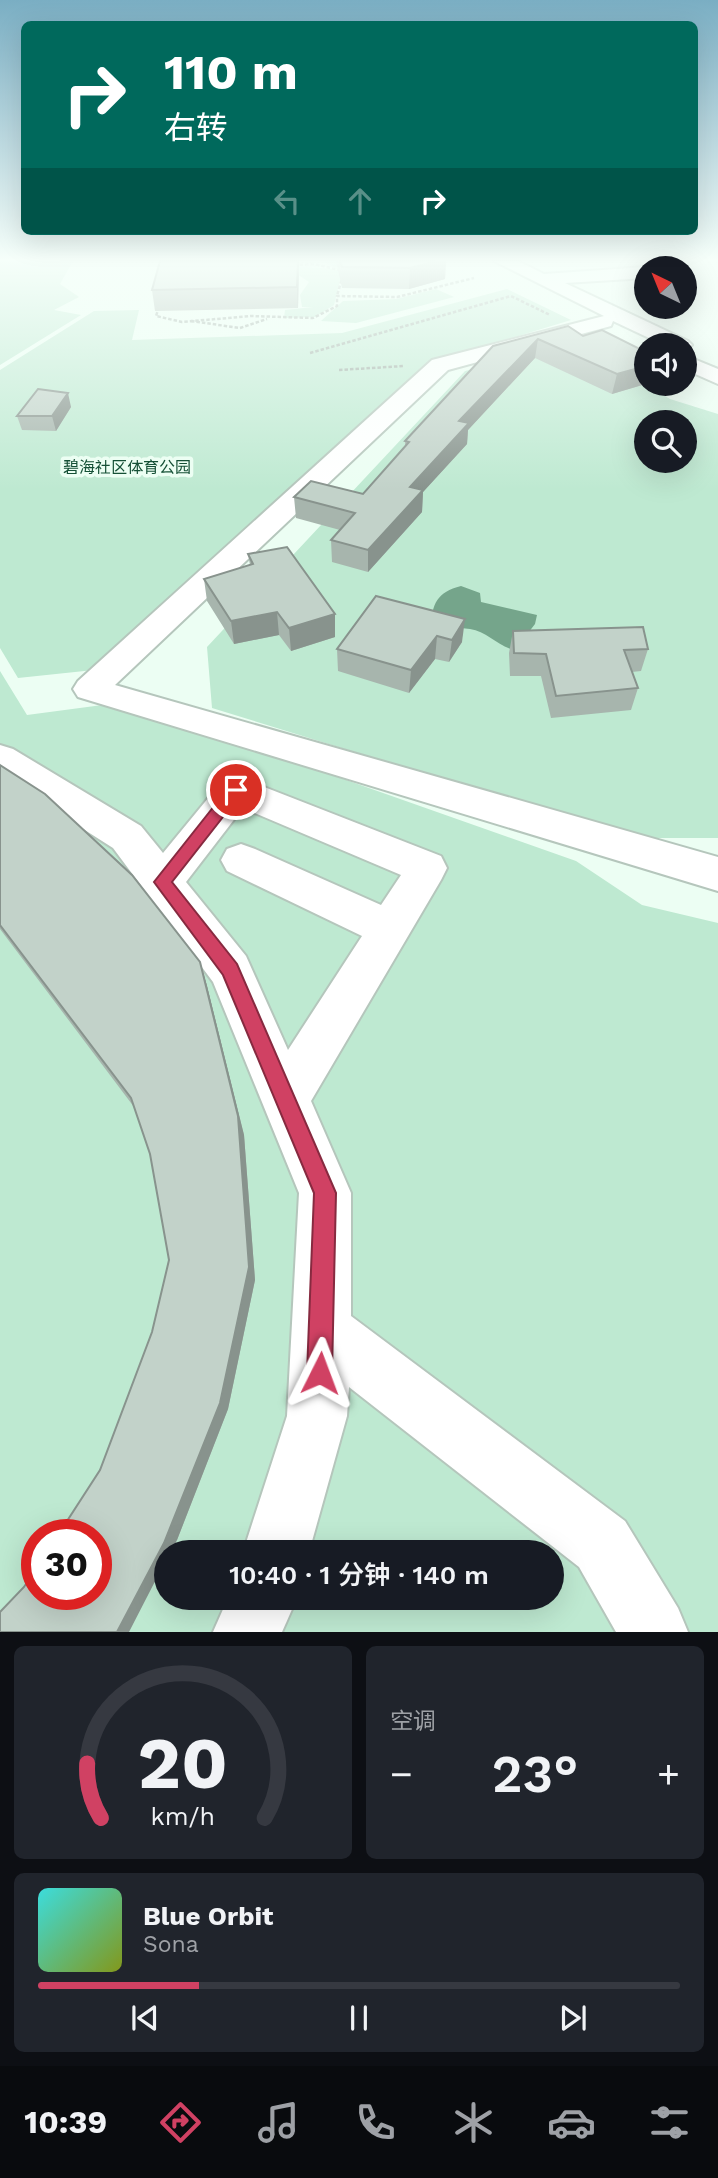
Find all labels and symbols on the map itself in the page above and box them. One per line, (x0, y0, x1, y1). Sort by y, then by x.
north arrow (634, 256, 696, 318)
park label: 碧海社区体育公园 (63, 458, 191, 477)
pin (206, 760, 266, 820)
position arrow (283, 1336, 357, 1410)
speed limit sign: 30 (21, 1519, 112, 1610)

